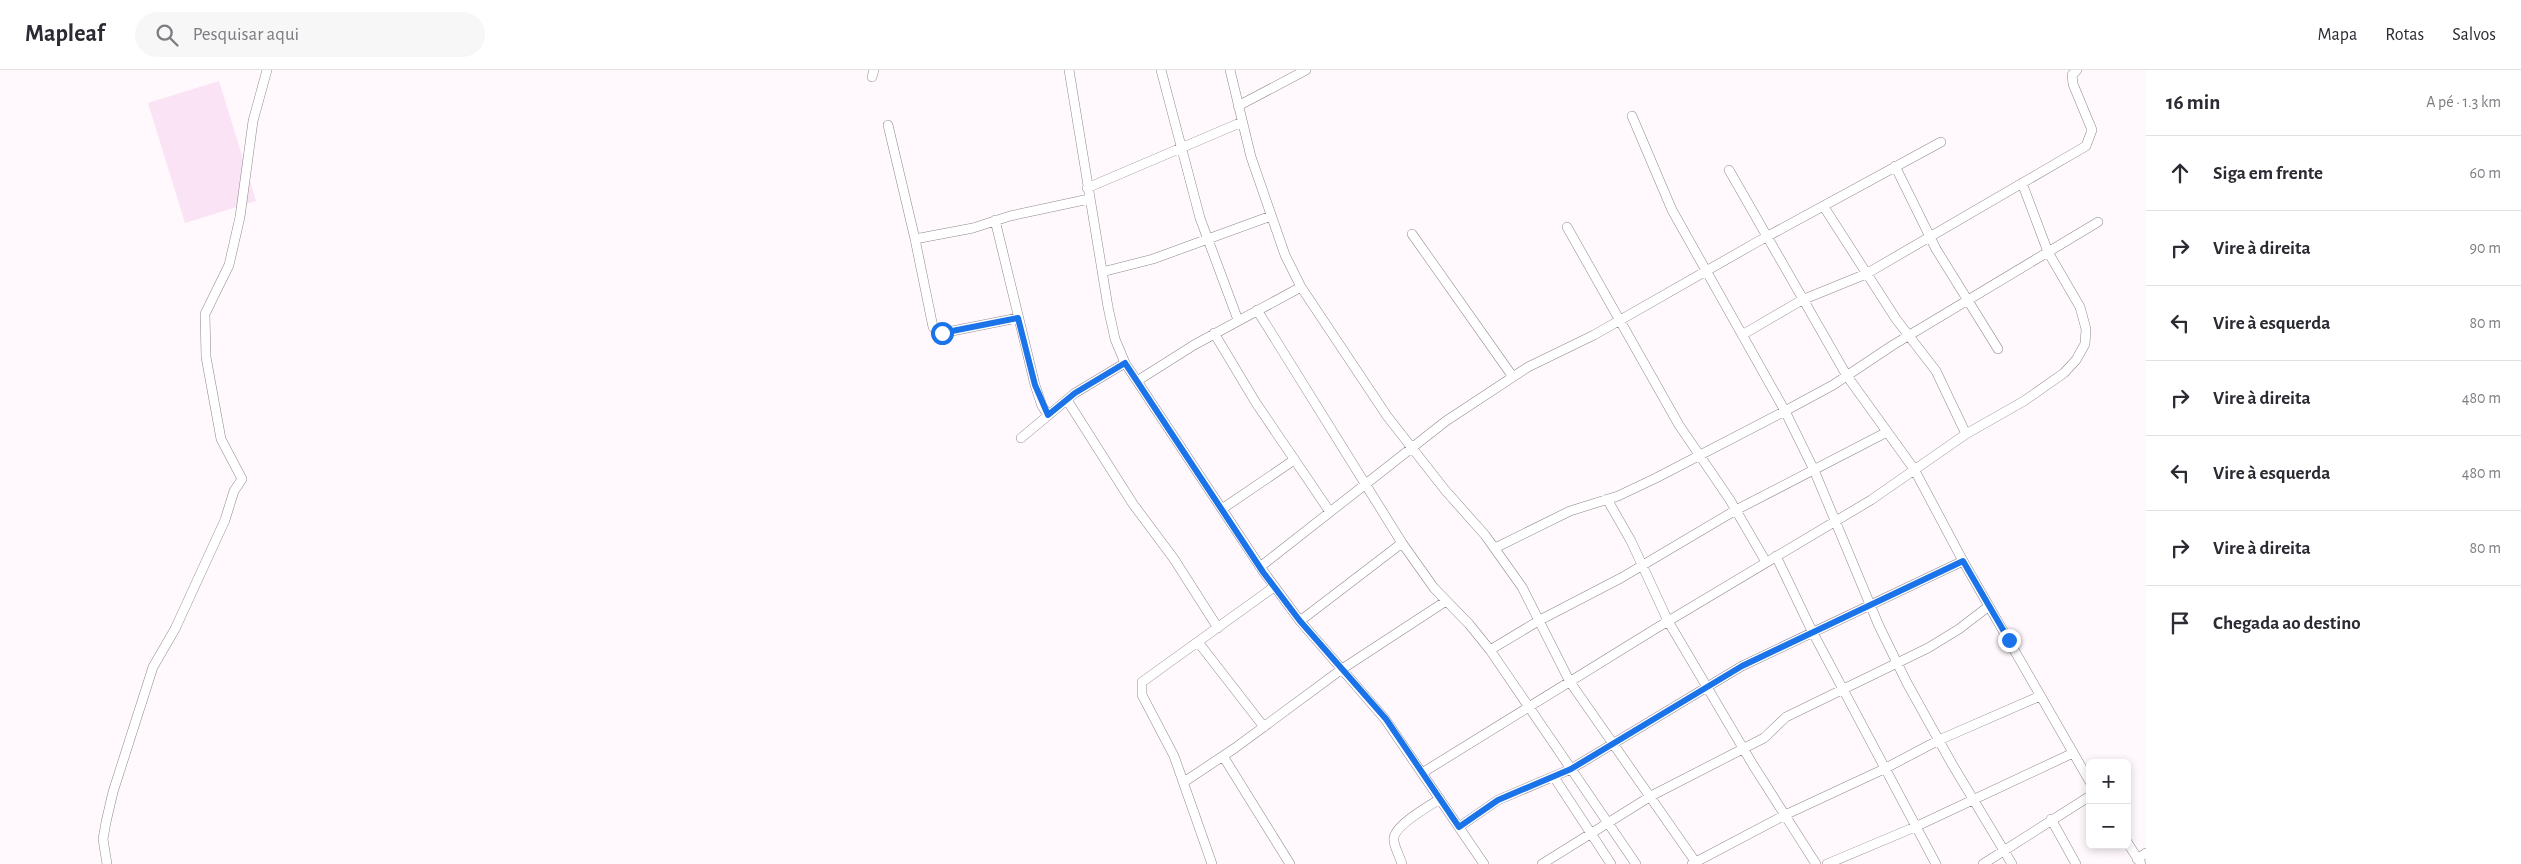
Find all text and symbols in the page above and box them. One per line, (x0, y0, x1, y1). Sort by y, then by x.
search box (135, 12, 485, 57)
icon: search (153, 21, 181, 49)
text: Mapleaf (25, 22, 105, 46)
text: Pesquisar aqui (193, 25, 299, 44)
text: Mapa (2318, 26, 2357, 44)
text: Rotas (2385, 26, 2424, 44)
text: Salvos (2452, 26, 2496, 44)
text: 16 min (2166, 92, 2220, 113)
text: A pé · 1.3 km (2426, 94, 2501, 110)
icon: ahead (2166, 159, 2194, 187)
text: Siga em frente (2213, 164, 2323, 183)
text: 60 m (2470, 165, 2501, 181)
icon: right (2166, 234, 2194, 262)
text: Vire à direita (2213, 239, 2311, 258)
text: 90 m (2470, 240, 2501, 256)
icon: left (2166, 309, 2194, 337)
text: Vire à esquerda (2213, 314, 2330, 333)
text: 80 m (2470, 315, 2501, 331)
route start (931, 322, 954, 345)
icon: right (2166, 384, 2194, 412)
text: Vire à direita (2213, 389, 2311, 408)
text: 480 m (2462, 390, 2501, 406)
icon: left (2166, 459, 2194, 487)
text: Vire à esquerda (2213, 464, 2330, 483)
text: 480 m (2462, 465, 2501, 481)
icon: right (2166, 534, 2194, 562)
text: Vire à direita (2213, 539, 2311, 558)
text: 80 m (2470, 540, 2501, 556)
icon: arrive (2166, 609, 2194, 637)
text: Chegada ao destino (2213, 614, 2361, 633)
route end (1998, 629, 2021, 652)
map controls (2086, 759, 2131, 849)
button: + (2086, 759, 2131, 804)
button: − (2086, 804, 2131, 849)

